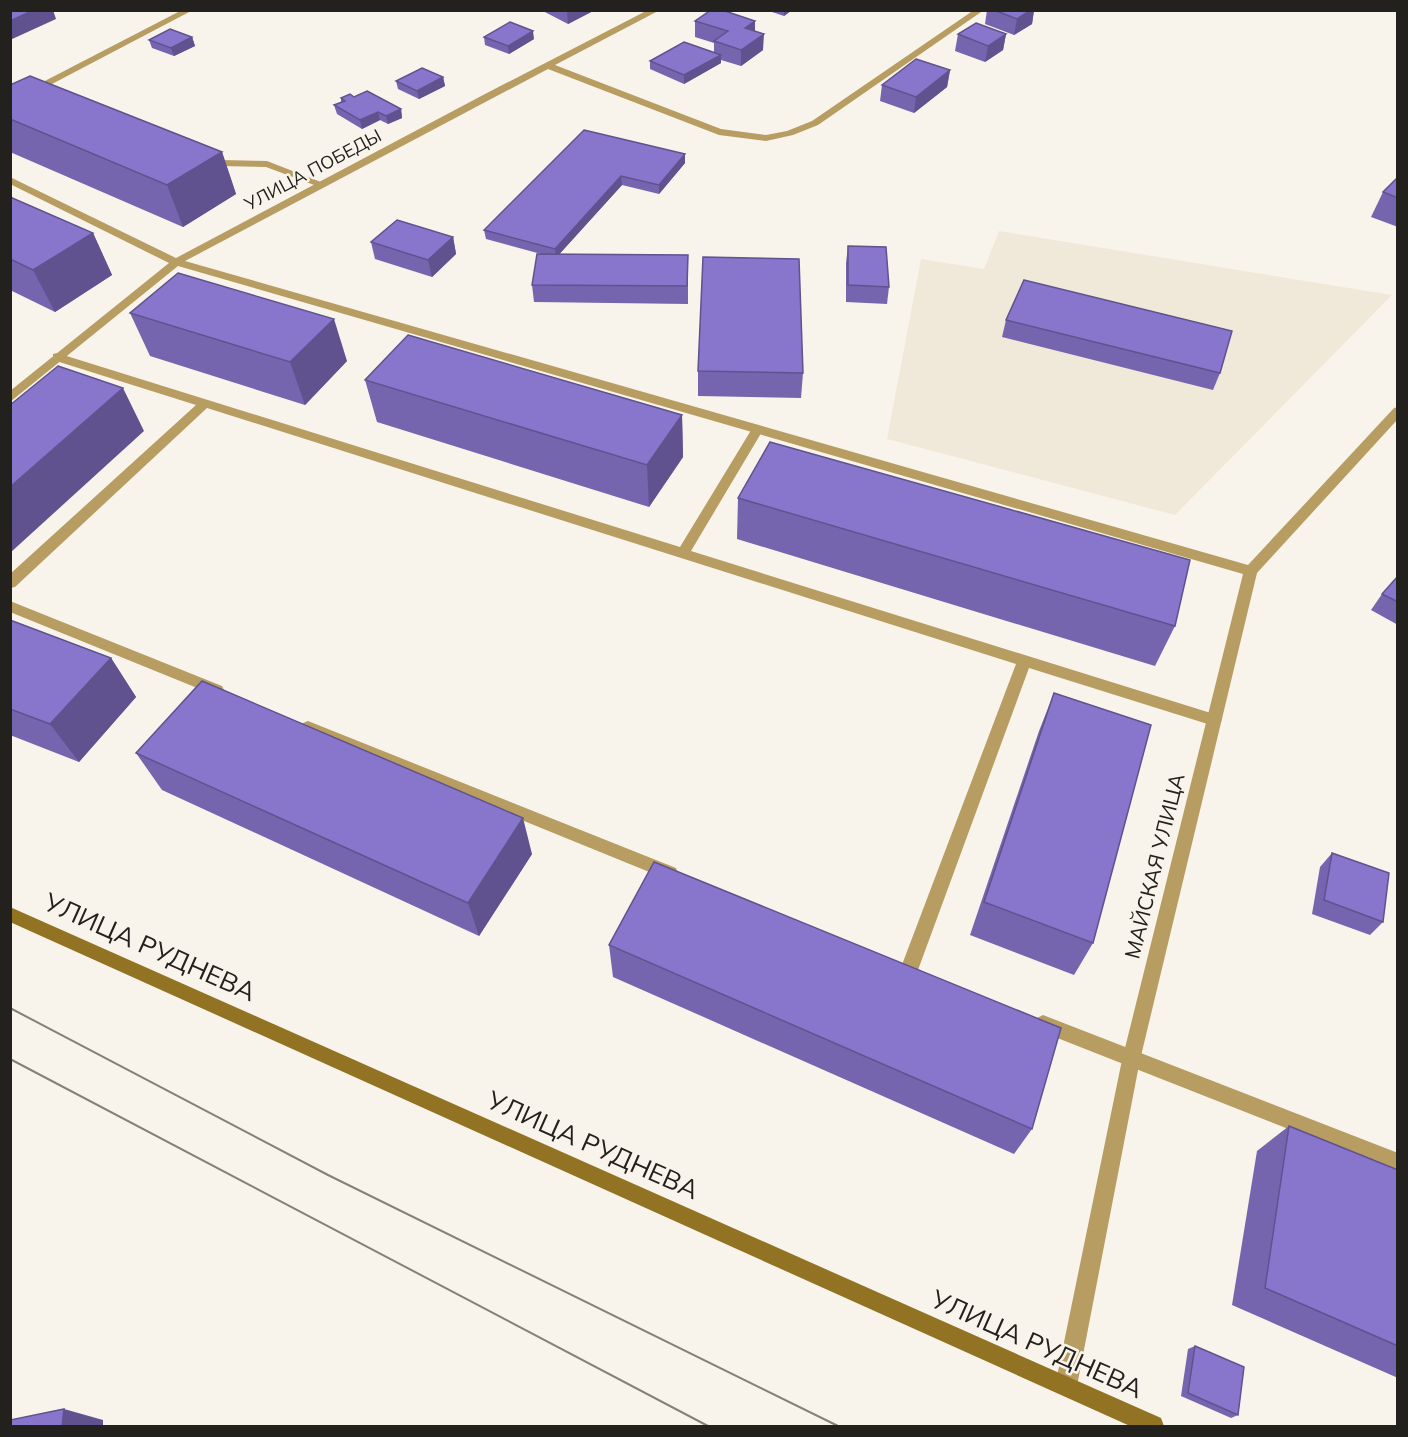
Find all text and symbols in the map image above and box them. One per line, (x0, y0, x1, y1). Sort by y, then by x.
street label: УЛИЦА ПОБЕДЫ (239, 124, 385, 216)
street label: МАЙСКАЯ УЛИЦА (1118, 770, 1190, 961)
street label: УЛИЦА РУДНЕВА (38, 885, 261, 1008)
street label: УЛИЦА РУДНЕВА (481, 1083, 704, 1206)
street label: УЛИЦА РУДНЕВА (925, 1282, 1148, 1405)

